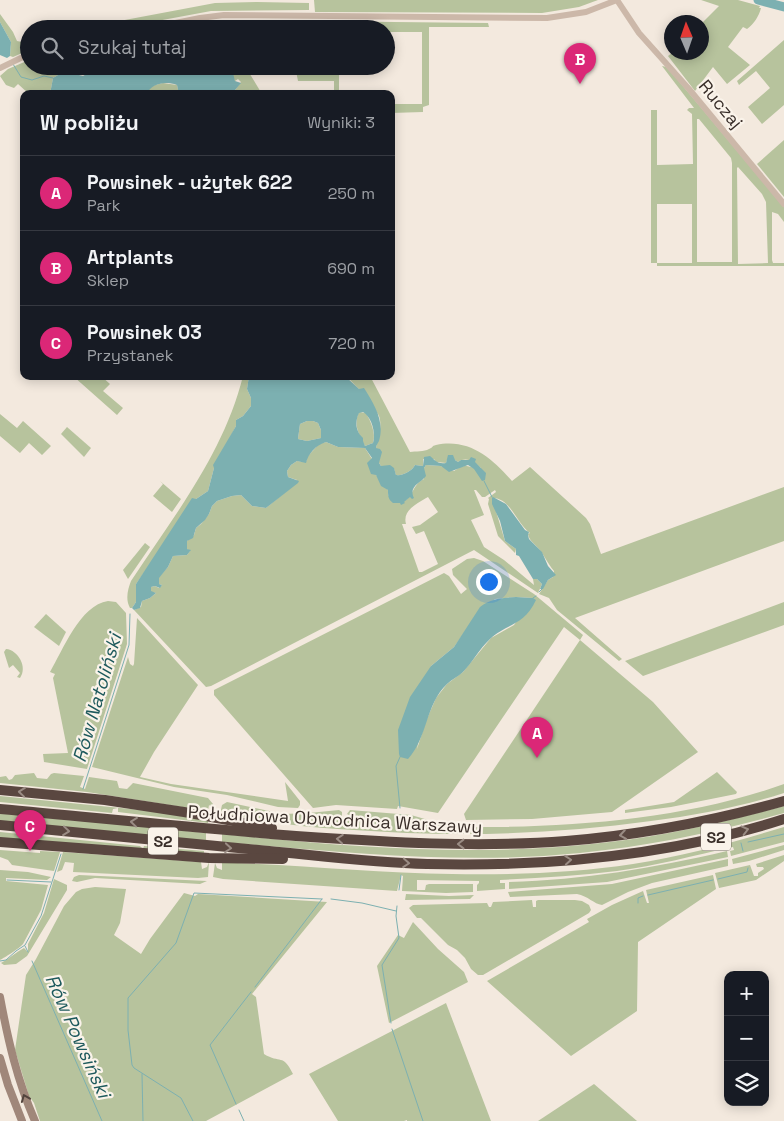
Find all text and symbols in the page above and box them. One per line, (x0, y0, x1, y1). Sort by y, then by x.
north arrow (664, 15, 709, 60)
search box (20, 20, 395, 75)
icon: search (38, 34, 66, 62)
text: Szukaj tutaj (78, 35, 186, 60)
pin: B (564, 43, 596, 84)
street label: Ruczaj (694, 75, 748, 133)
text: W pobliżu (40, 109, 139, 136)
text: Wyniki: 3 (307, 112, 375, 133)
text: Powsinek - użytek 622 (87, 170, 292, 195)
text: A (51, 183, 61, 204)
text: 250 m (328, 183, 375, 204)
text: Park (87, 195, 120, 216)
text: Artplants (87, 245, 173, 270)
text: B (51, 258, 61, 279)
text: 690 m (327, 258, 375, 279)
text: Sklep (87, 270, 129, 291)
text: Powsinek 03 (87, 320, 202, 345)
text: C (51, 333, 61, 354)
text: 720 m (328, 333, 375, 354)
text: Przystanek (87, 345, 173, 366)
your location (476, 569, 502, 595)
water label: Rów Natoliński (67, 629, 128, 765)
pin: A (521, 717, 553, 758)
one-way arrow (17, 787, 25, 798)
street label: Południowa Obwodnica Warszawy (187, 800, 483, 838)
pin: C (14, 810, 46, 851)
one-way arrow (130, 817, 138, 828)
road number: S2 (701, 824, 731, 850)
one-way arrow (62, 825, 70, 836)
one-way arrow (741, 825, 750, 836)
road number: S2 (148, 828, 178, 854)
one-way arrow (619, 829, 627, 839)
one-way arrow (336, 834, 344, 845)
one-way arrow (457, 839, 464, 849)
one-way arrow (224, 842, 232, 853)
one-way arrow (564, 855, 572, 866)
one-way arrow (402, 857, 410, 868)
water label: Rów Powsiński (40, 970, 117, 1104)
map controls (724, 971, 769, 1106)
button: + (724, 971, 769, 1016)
button: − (724, 1016, 769, 1061)
button: layers (724, 1061, 769, 1106)
one-way arrow (21, 1094, 32, 1103)

